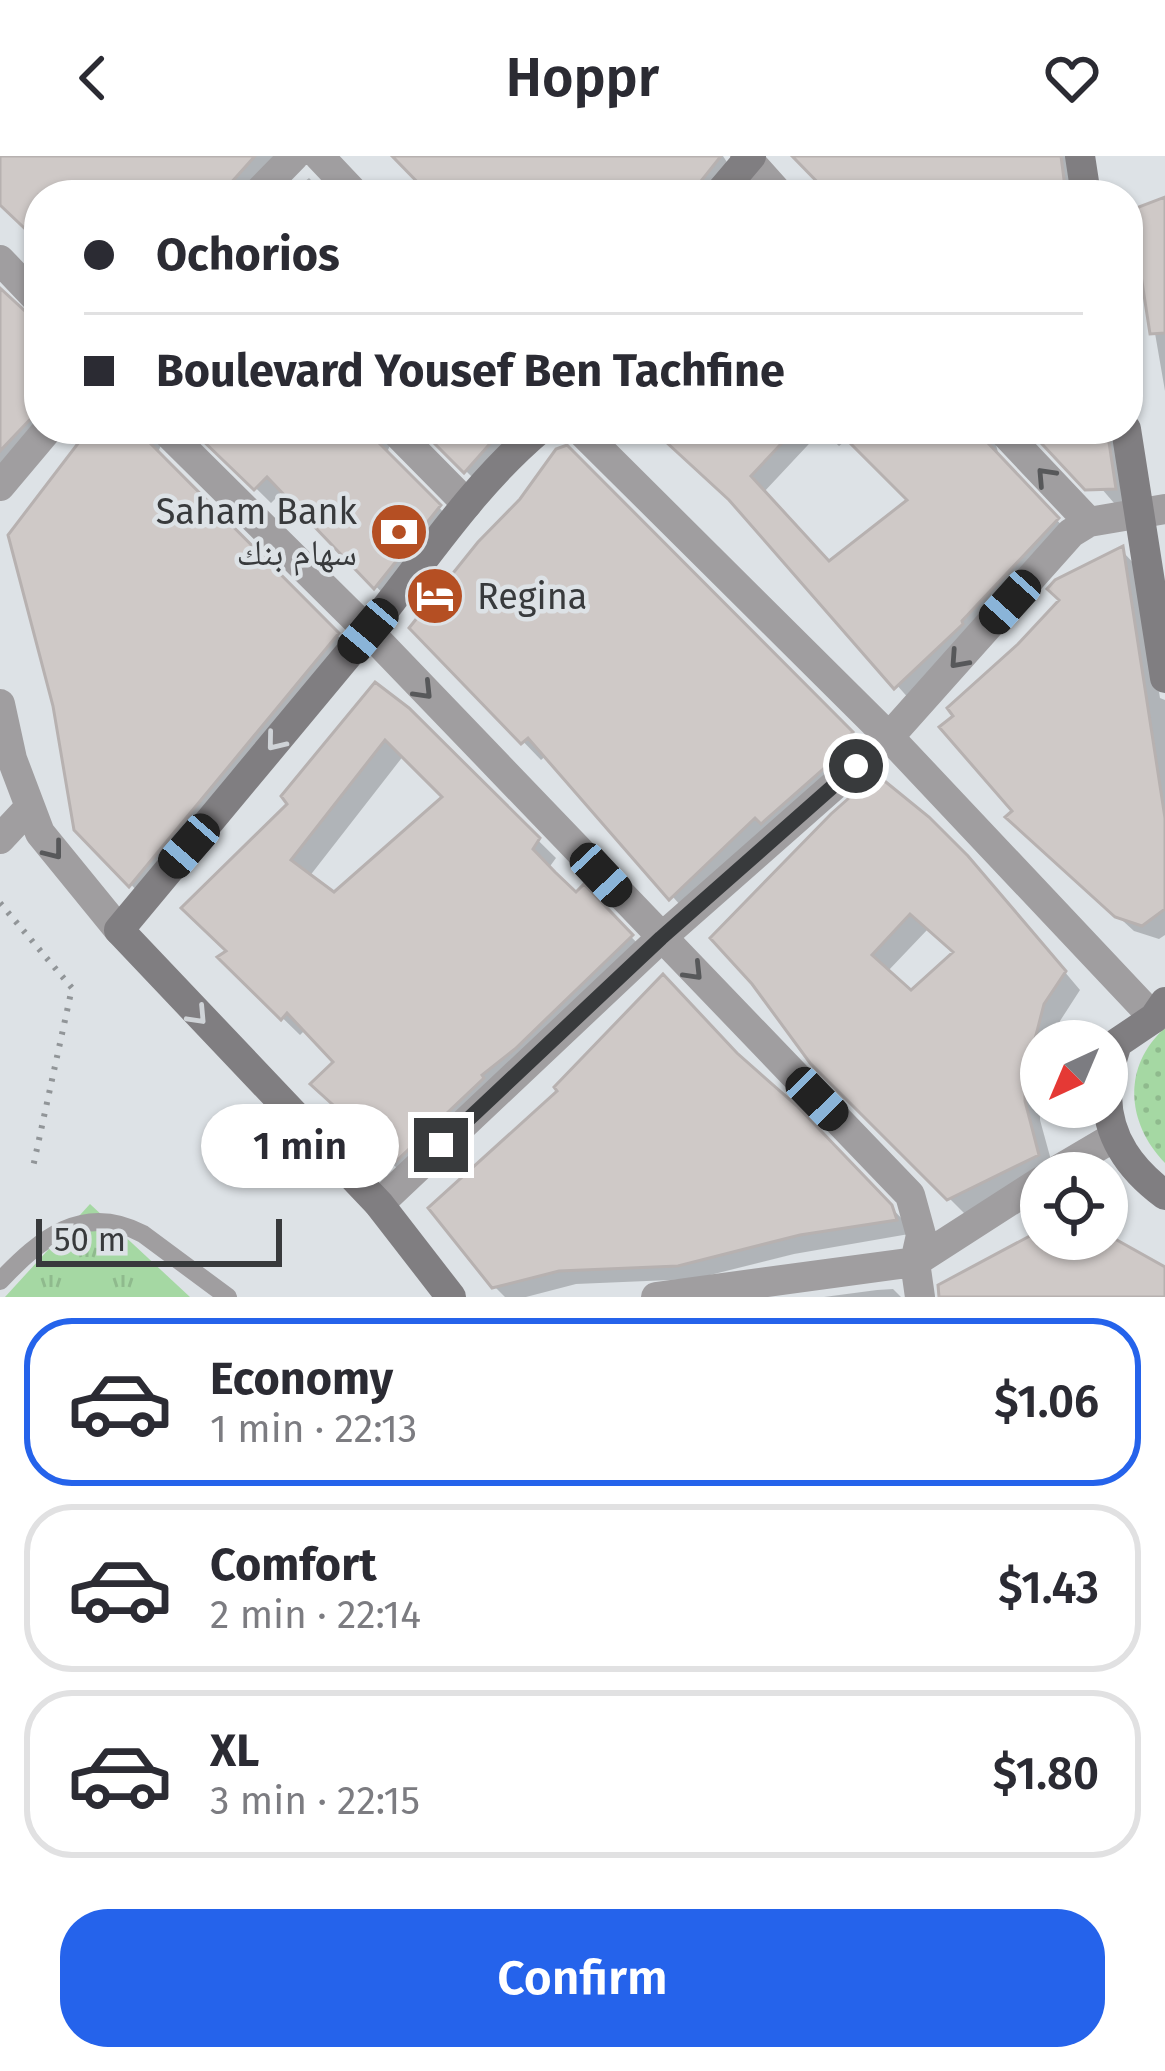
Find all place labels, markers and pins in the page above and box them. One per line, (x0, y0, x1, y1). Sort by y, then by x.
place label: Saham Bank سهام بنك (156, 490, 358, 576)
bank icon: Saham Bank سهام بنك (368, 501, 430, 563)
hotel icon: Regina (404, 565, 466, 627)
place label: Regina (477, 575, 587, 619)

